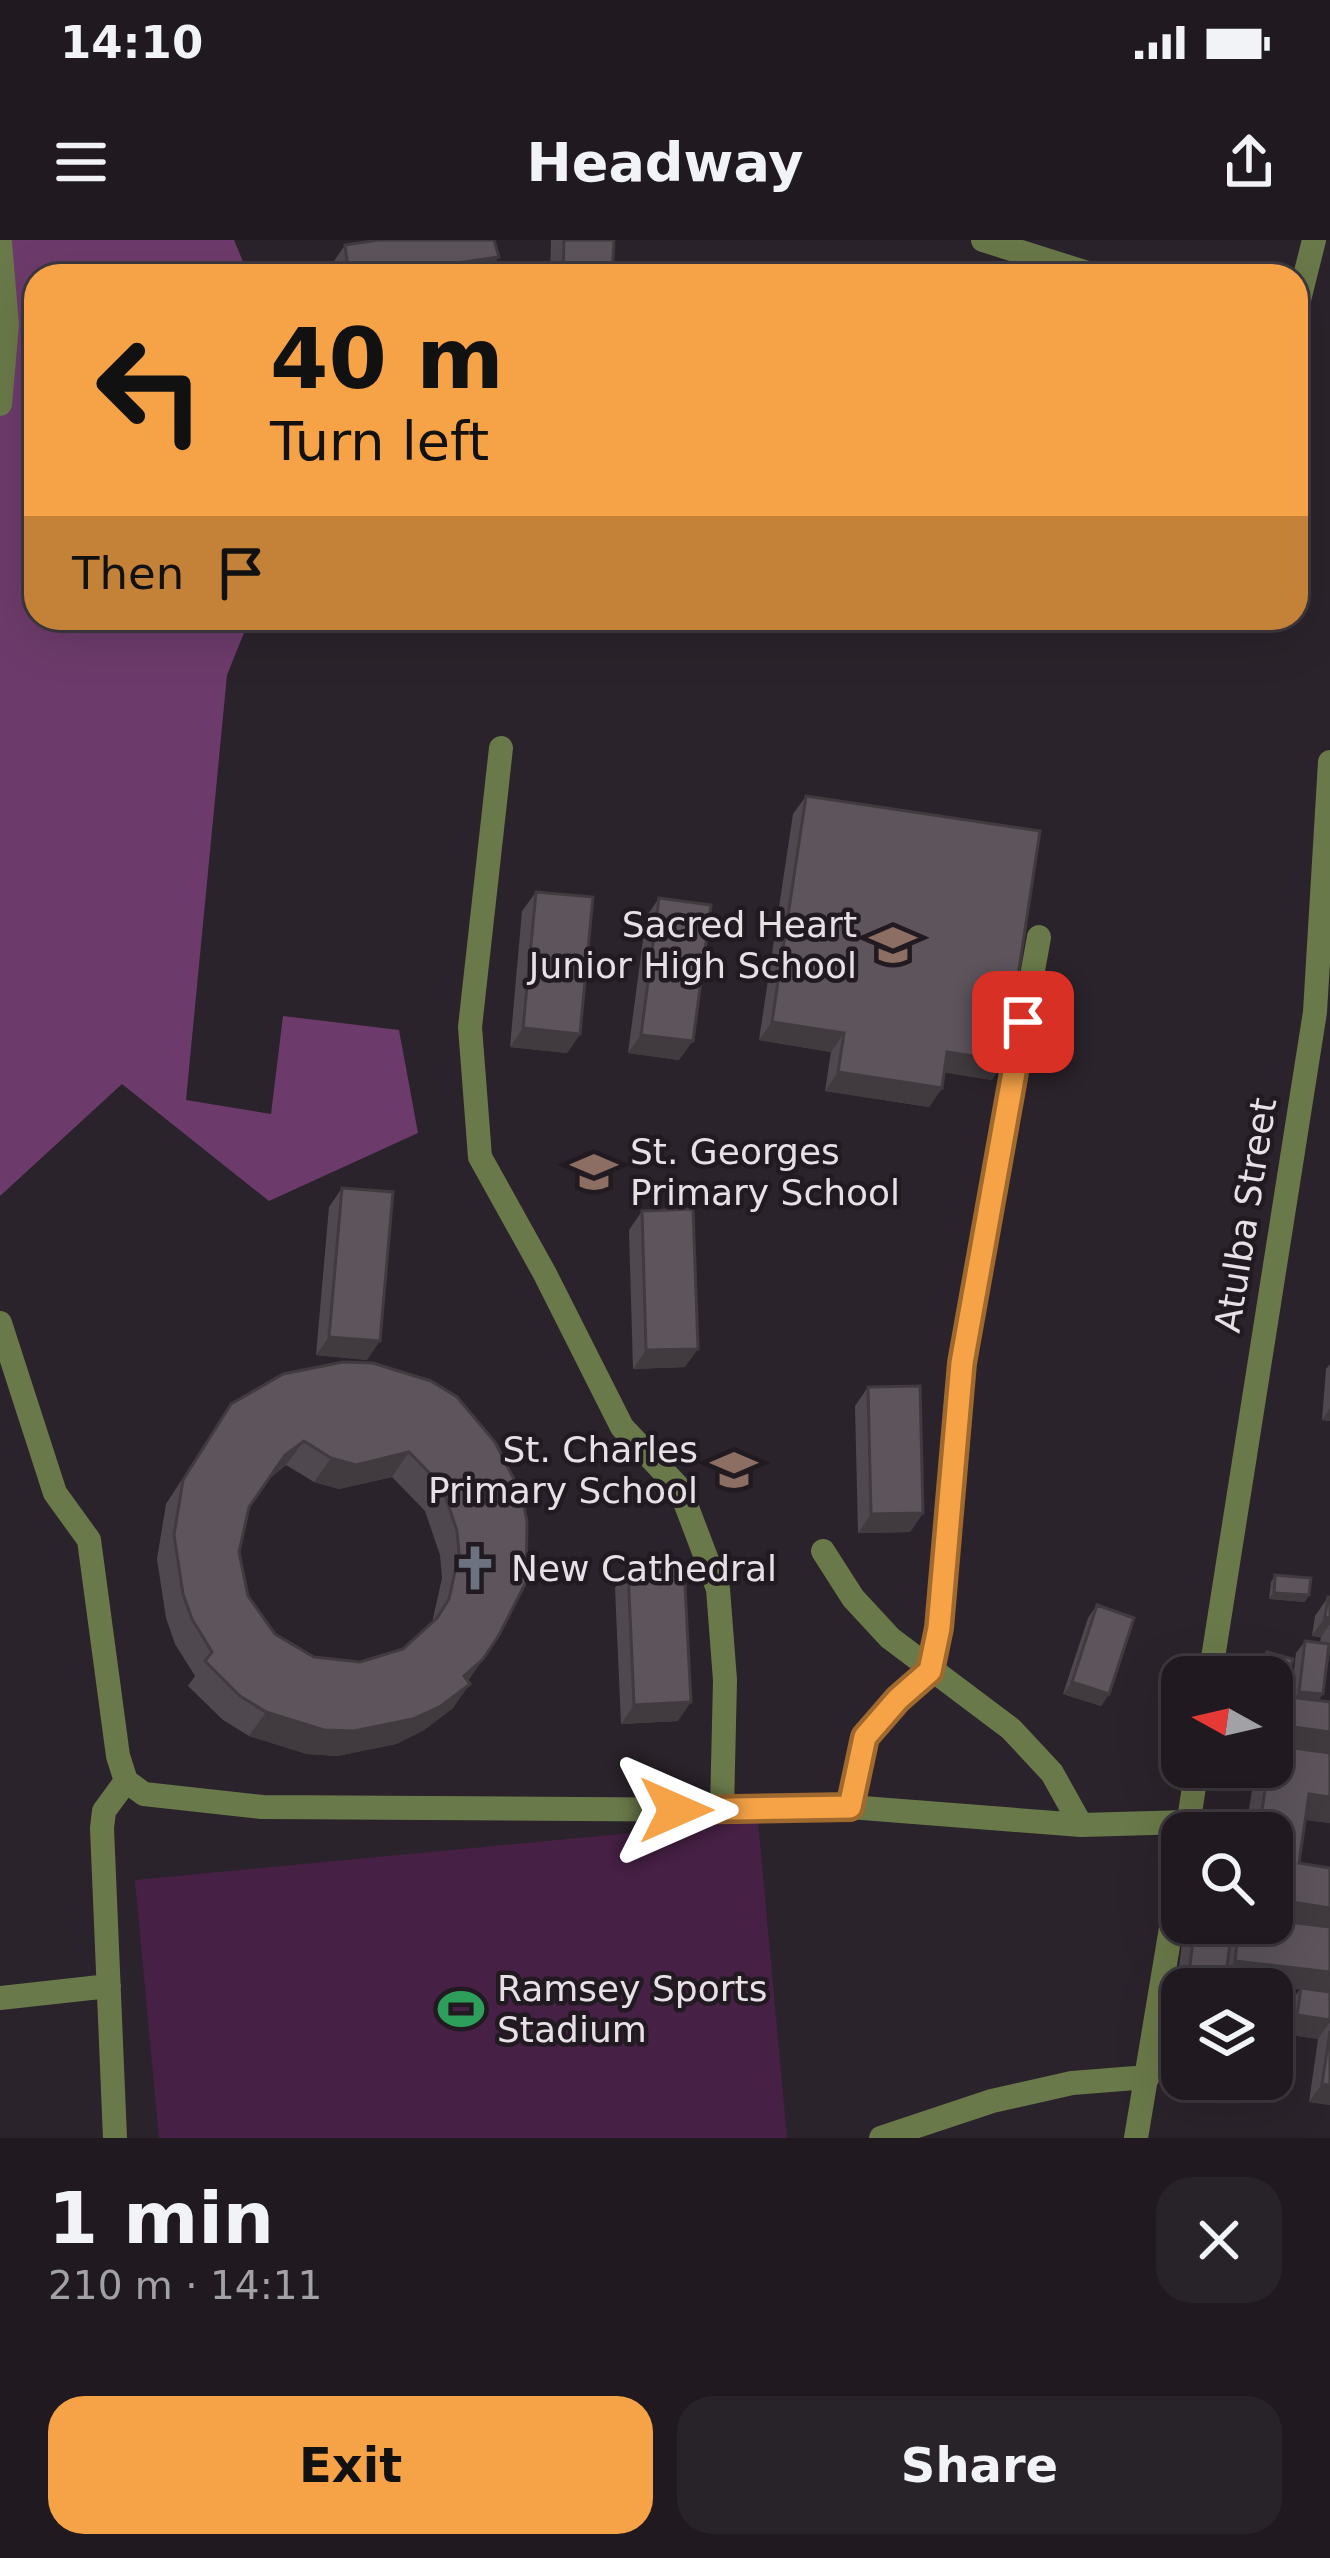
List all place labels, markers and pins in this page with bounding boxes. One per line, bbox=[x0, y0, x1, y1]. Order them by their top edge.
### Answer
place label: Sacred Heart Junior High School bbox=[527, 904, 857, 986]
school or university icon: Sacred Heart Junior High School bbox=[868, 920, 918, 970]
pin bbox=[972, 971, 1074, 1073]
place label: St. Georges Primary School bbox=[630, 1131, 900, 1213]
school or university icon: St. Georges Primary School bbox=[569, 1147, 619, 1197]
place label: St. Charles Primary School bbox=[428, 1429, 698, 1511]
school or university icon: St. Charles Primary School bbox=[709, 1445, 759, 1495]
church icon: New Cathedral bbox=[450, 1543, 500, 1593]
place label: New Cathedral bbox=[511, 1548, 777, 1589]
place label: Ramsey Sports Stadium bbox=[497, 1968, 767, 2050]
sports icon: Ramsey Sports Stadium bbox=[436, 1984, 486, 2034]

